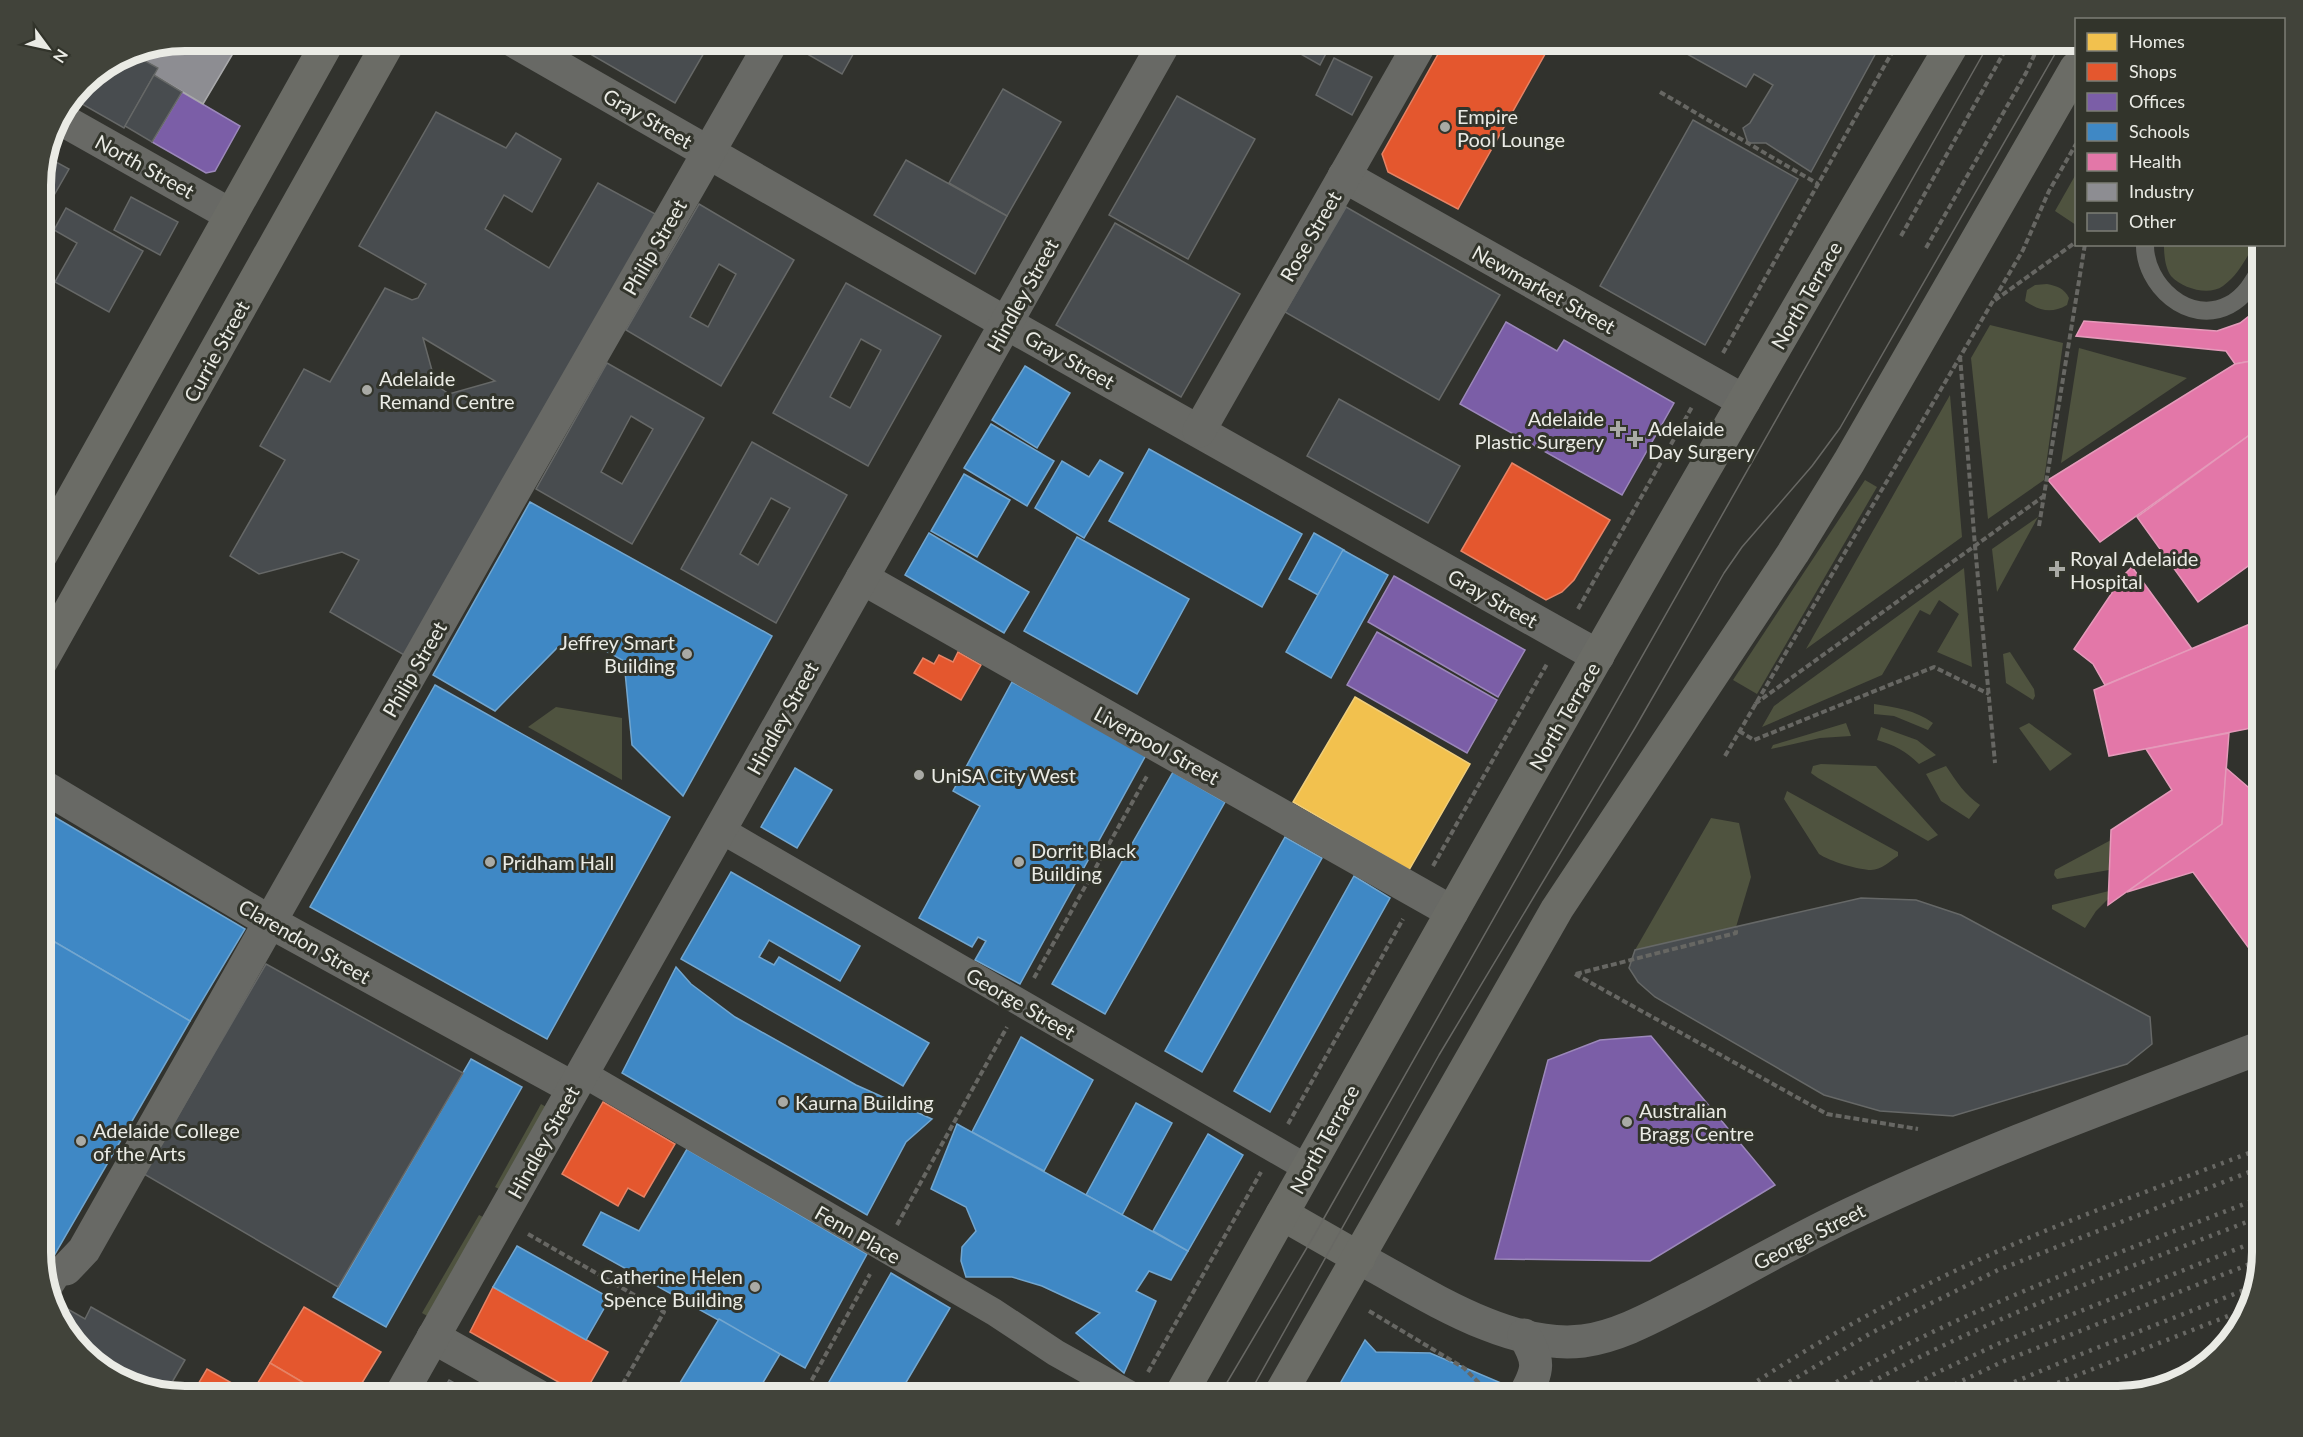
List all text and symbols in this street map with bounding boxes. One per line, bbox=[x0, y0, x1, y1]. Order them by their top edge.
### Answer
north arrow bbox=[18, 18, 78, 78]
legend bbox=[2075, 18, 2285, 246]
text: Homes bbox=[2129, 30, 2185, 52]
text: N bbox=[50, 46, 72, 67]
text: Shops bbox=[2129, 60, 2177, 82]
street label: Gray Street bbox=[599, 83, 697, 153]
text: Offices bbox=[2129, 90, 2185, 112]
place label: Empire Pool Lounge bbox=[1457, 104, 1565, 151]
marker: Empire Pool Lounge bbox=[1438, 120, 1452, 134]
text: Schools bbox=[2129, 120, 2190, 142]
street label: North Street bbox=[91, 129, 199, 203]
text: Health bbox=[2129, 150, 2182, 172]
text: Industry bbox=[2129, 180, 2195, 202]
street label: Rose Street bbox=[1275, 187, 1345, 285]
street label: Philip Street bbox=[617, 195, 691, 299]
text: Other bbox=[2129, 210, 2176, 232]
street label: Hindley Street bbox=[981, 235, 1063, 355]
street label: North Terrace bbox=[1765, 237, 1847, 353]
street label: Newmarket Street bbox=[1468, 240, 1620, 338]
street label: Currie Street bbox=[178, 296, 254, 406]
street label: Gray Street bbox=[1021, 325, 1119, 393]
place label: Adelaide Remand Centre bbox=[379, 366, 515, 413]
marker: Adelaide Remand Centre bbox=[360, 383, 374, 397]
place label: Adelaide Plastic Surgery bbox=[1475, 406, 1605, 453]
place label: Adelaide Day Surgery bbox=[1648, 416, 1756, 463]
marker: Adelaide Plastic Surgery bbox=[1609, 420, 1627, 438]
marker: Adelaide Day Surgery bbox=[1626, 430, 1644, 448]
place label: Royal Adelaide Hospital bbox=[2070, 546, 2198, 593]
marker: Royal Adelaide Hospital bbox=[2048, 560, 2066, 578]
street label: Gray Street bbox=[1444, 564, 1542, 632]
street label: Philip Street bbox=[377, 617, 451, 721]
place label: Jeffrey Smart Building bbox=[560, 630, 675, 677]
marker: Jeffrey Smart Building bbox=[680, 647, 694, 661]
street label: Hindley Street bbox=[741, 658, 823, 778]
street label: North Terrace bbox=[1523, 658, 1605, 774]
street label: Liverpool Street bbox=[1090, 701, 1224, 789]
place label: UniSA City West bbox=[931, 763, 1076, 787]
marker: UniSA City West bbox=[912, 768, 926, 782]
place label: Dorrit Black Building bbox=[1031, 838, 1137, 885]
place label: Pridham Hall bbox=[502, 850, 614, 874]
marker: Pridham Hall bbox=[483, 855, 497, 869]
marker: Dorrit Black Building bbox=[1012, 855, 1026, 869]
street label: Clarendon Street bbox=[235, 894, 375, 988]
street label: George Street bbox=[962, 962, 1080, 1044]
street label: North Terrace bbox=[1284, 1080, 1364, 1198]
street label: Hindley Street bbox=[502, 1082, 584, 1202]
place label: Kaurna Building bbox=[795, 1090, 934, 1114]
marker: Kaurna Building bbox=[776, 1095, 790, 1109]
place label: Australian Bragg Centre bbox=[1639, 1098, 1754, 1145]
marker: Australian Bragg Centre bbox=[1620, 1115, 1634, 1129]
place label: Adelaide College of the Arts bbox=[93, 1118, 240, 1165]
marker: Adelaide College of the Arts bbox=[74, 1134, 88, 1148]
street label: George Street bbox=[1749, 1198, 1869, 1274]
street label: Fenn Place bbox=[811, 1200, 905, 1268]
place label: Catherine Helen Spence Building bbox=[600, 1264, 743, 1311]
marker: Catherine Helen Spence Building bbox=[748, 1280, 762, 1294]

